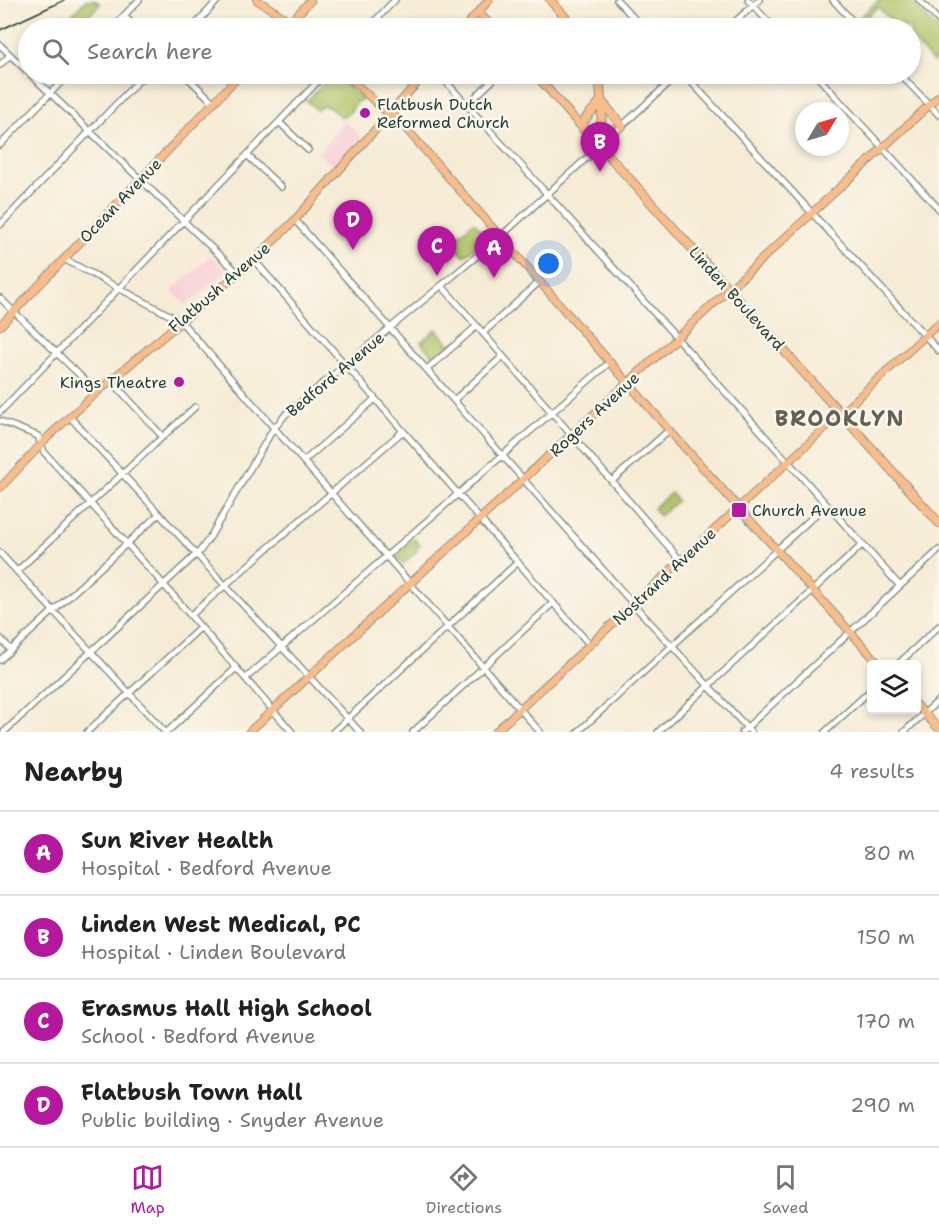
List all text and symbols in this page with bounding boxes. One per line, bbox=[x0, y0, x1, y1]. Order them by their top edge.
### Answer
search box bbox=[18, 18, 921, 84]
icon: search bbox=[39, 35, 72, 68]
text: Search here bbox=[87, 37, 213, 66]
place label: Flatbush Dutch Reformed Church bbox=[377, 94, 510, 133]
north arrow bbox=[795, 102, 849, 156]
marker: Flatbush Dutch Reformed Church bbox=[358, 106, 372, 120]
pin: B bbox=[580, 122, 620, 172]
street label: Ocean Avenue bbox=[75, 154, 166, 247]
pin: D bbox=[334, 200, 372, 250]
pin: C bbox=[418, 226, 456, 276]
pin: A bbox=[474, 228, 514, 278]
street label: Flatbush Avenue bbox=[164, 237, 275, 337]
street label: Linden Boulevard bbox=[684, 242, 789, 355]
your location bbox=[534, 249, 563, 278]
street label: Bedford Avenue bbox=[282, 327, 389, 422]
street label: Rogers Avenue bbox=[545, 367, 644, 461]
place label: Kings Theatre bbox=[60, 372, 167, 393]
marker: Kings Theatre bbox=[172, 375, 186, 389]
district label: BROOKLYN bbox=[775, 404, 905, 433]
place label: Church Avenue bbox=[752, 500, 867, 521]
marker: Church Avenue bbox=[730, 501, 748, 519]
street label: Nostrand Avenue bbox=[608, 523, 721, 630]
map controls bbox=[867, 660, 921, 714]
button: layers bbox=[867, 660, 921, 714]
text: Nearby bbox=[24, 754, 123, 789]
text: 4 results bbox=[829, 758, 915, 784]
text: Sun River Health bbox=[81, 826, 273, 855]
text: A bbox=[36, 840, 51, 866]
text: 80 m bbox=[863, 840, 915, 866]
text: Hospital · Bedford Avenue bbox=[81, 855, 332, 881]
text: Linden West Medical, PC bbox=[81, 910, 361, 939]
text: B bbox=[37, 924, 50, 950]
text: 150 m bbox=[857, 924, 915, 950]
text: Hospital · Linden Boulevard bbox=[81, 939, 346, 965]
text: Erasmus Hall High School bbox=[81, 994, 372, 1023]
text: C bbox=[37, 1008, 50, 1034]
text: 170 m bbox=[856, 1008, 915, 1034]
text: School · Bedford Avenue bbox=[81, 1023, 316, 1049]
text: Flatbush Town Hall bbox=[81, 1078, 302, 1107]
text: D bbox=[36, 1092, 51, 1118]
text: 290 m bbox=[850, 1092, 915, 1118]
text: Public building · Snyder Avenue bbox=[81, 1107, 384, 1133]
tab: Map bbox=[131, 1161, 165, 1218]
tab: Directions bbox=[426, 1161, 502, 1218]
tab: Saved bbox=[763, 1161, 809, 1218]

